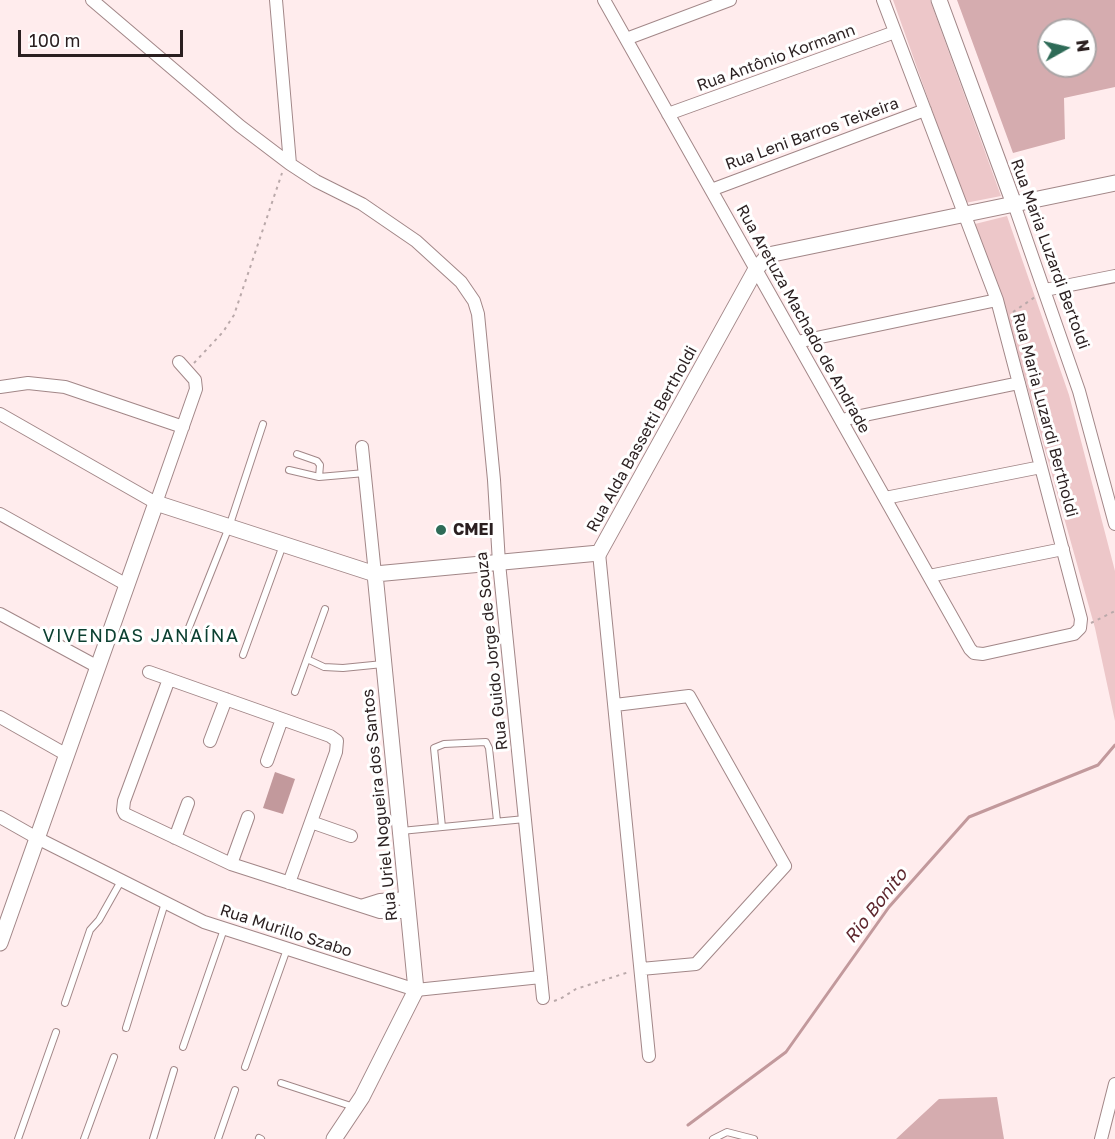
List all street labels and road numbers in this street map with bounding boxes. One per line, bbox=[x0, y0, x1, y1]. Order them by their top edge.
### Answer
street label: Rua Antônio Kormann bbox=[694, 20, 858, 96]
street label: Rua Leni Barros Teixeira bbox=[723, 94, 901, 174]
street label: Rua Maria Luzardi Bertoldi bbox=[1007, 156, 1093, 352]
street label: Rua Aretuza Machado de Andrade bbox=[732, 201, 874, 437]
street label: Rua Maria Luzardi Bertholdi bbox=[1008, 311, 1082, 519]
street label: Rua Alda Bassetti Bertholdi bbox=[583, 343, 701, 535]
street label: Rua Guido Jorge de Souza bbox=[472, 551, 512, 751]
street label: Rua Uriel Nogueira dos Santos bbox=[358, 688, 402, 922]
street label: Rua Murillo Szabo bbox=[218, 901, 354, 961]

